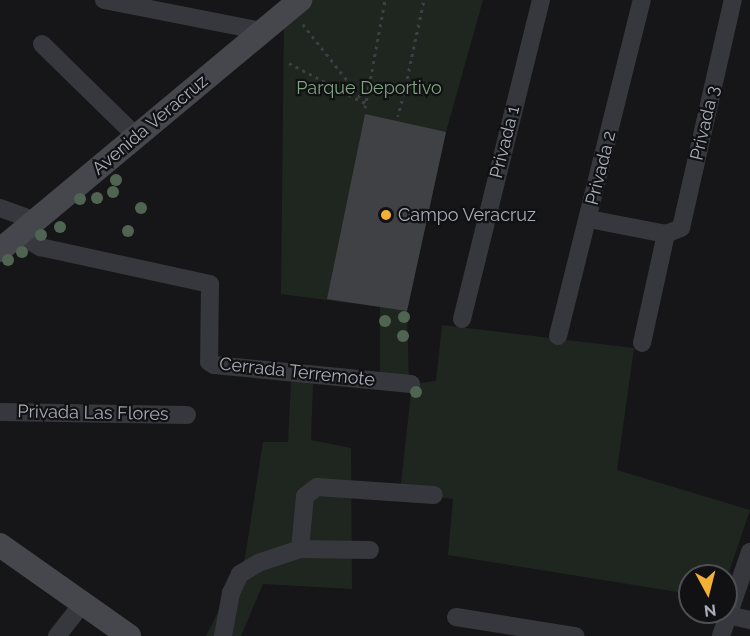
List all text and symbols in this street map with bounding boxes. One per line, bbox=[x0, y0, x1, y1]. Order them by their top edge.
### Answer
street label: Avenida Veracruz bbox=[88, 70, 212, 180]
park label: Parque Deportivo bbox=[296, 77, 442, 99]
street label: Privada 3 bbox=[686, 84, 724, 162]
street label: Privada 1 bbox=[486, 104, 524, 180]
street label: Privada 2 bbox=[581, 129, 621, 207]
place label: Campo Veracruz bbox=[398, 204, 537, 226]
marker: Campo Veracruz bbox=[379, 208, 393, 222]
street label: Cerrada Terremote bbox=[218, 353, 376, 391]
street label: Privada Las Flores bbox=[17, 401, 169, 425]
north arrow bbox=[678, 564, 738, 624]
text: N bbox=[703, 600, 717, 621]

